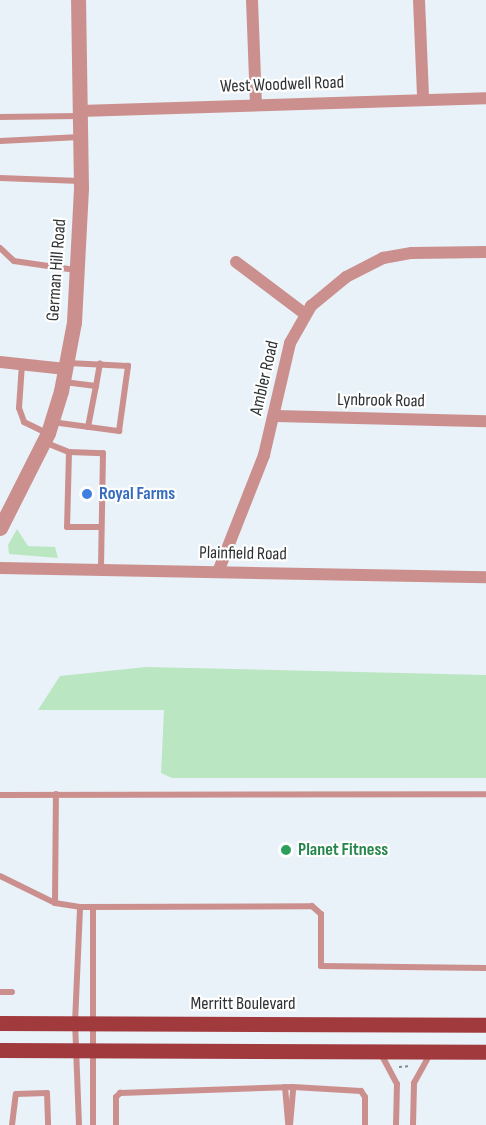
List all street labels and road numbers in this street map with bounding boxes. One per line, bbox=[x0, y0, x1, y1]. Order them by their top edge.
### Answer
street label: West Woodwell Road bbox=[220, 72, 344, 98]
street label: German Hill Road bbox=[43, 218, 71, 322]
street label: Ambler Road bbox=[246, 339, 284, 417]
street label: Lynbrook Road bbox=[337, 389, 425, 413]
street label: Plainfield Road bbox=[199, 542, 287, 566]
street label: Merritt Boulevard bbox=[191, 993, 295, 1015]

